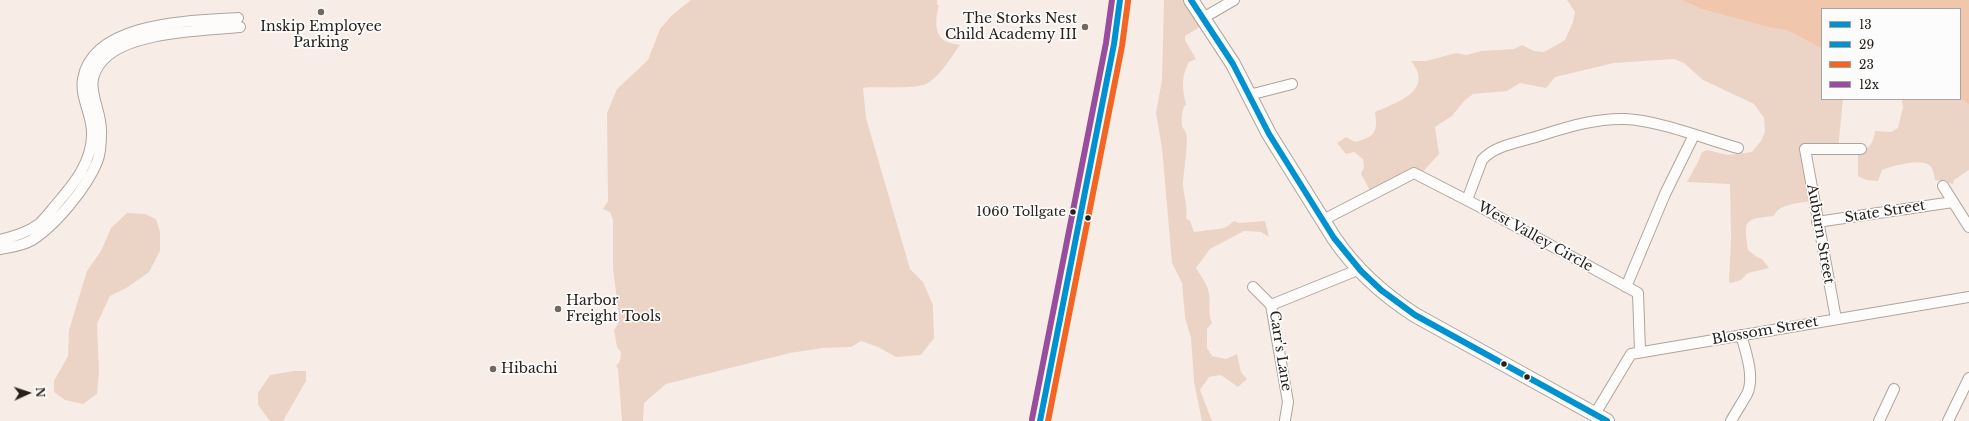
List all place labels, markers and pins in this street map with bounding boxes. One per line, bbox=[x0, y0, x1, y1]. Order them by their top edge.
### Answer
marker: Inskip Employee Parking bbox=[316, 7, 326, 17]
place label: The Storks Nest Child Academy III bbox=[945, 11, 1077, 44]
place label: Inskip Employee Parking bbox=[260, 19, 382, 52]
marker: The Storks Nest Child Academy III bbox=[1080, 22, 1090, 32]
place label: 1060 Tollgate bbox=[976, 204, 1066, 220]
marker: 1060 Tollgate bbox=[1068, 207, 1078, 217]
unlabelled marker bbox=[1083, 213, 1093, 223]
place label: Harbor Freight Tools bbox=[566, 293, 661, 326]
marker: Harbor Freight Tools bbox=[553, 304, 563, 314]
unlabelled marker bbox=[1499, 359, 1509, 369]
place label: Hibachi bbox=[501, 361, 558, 377]
marker: Hibachi bbox=[488, 364, 498, 374]
unlabelled marker bbox=[1522, 372, 1532, 382]

